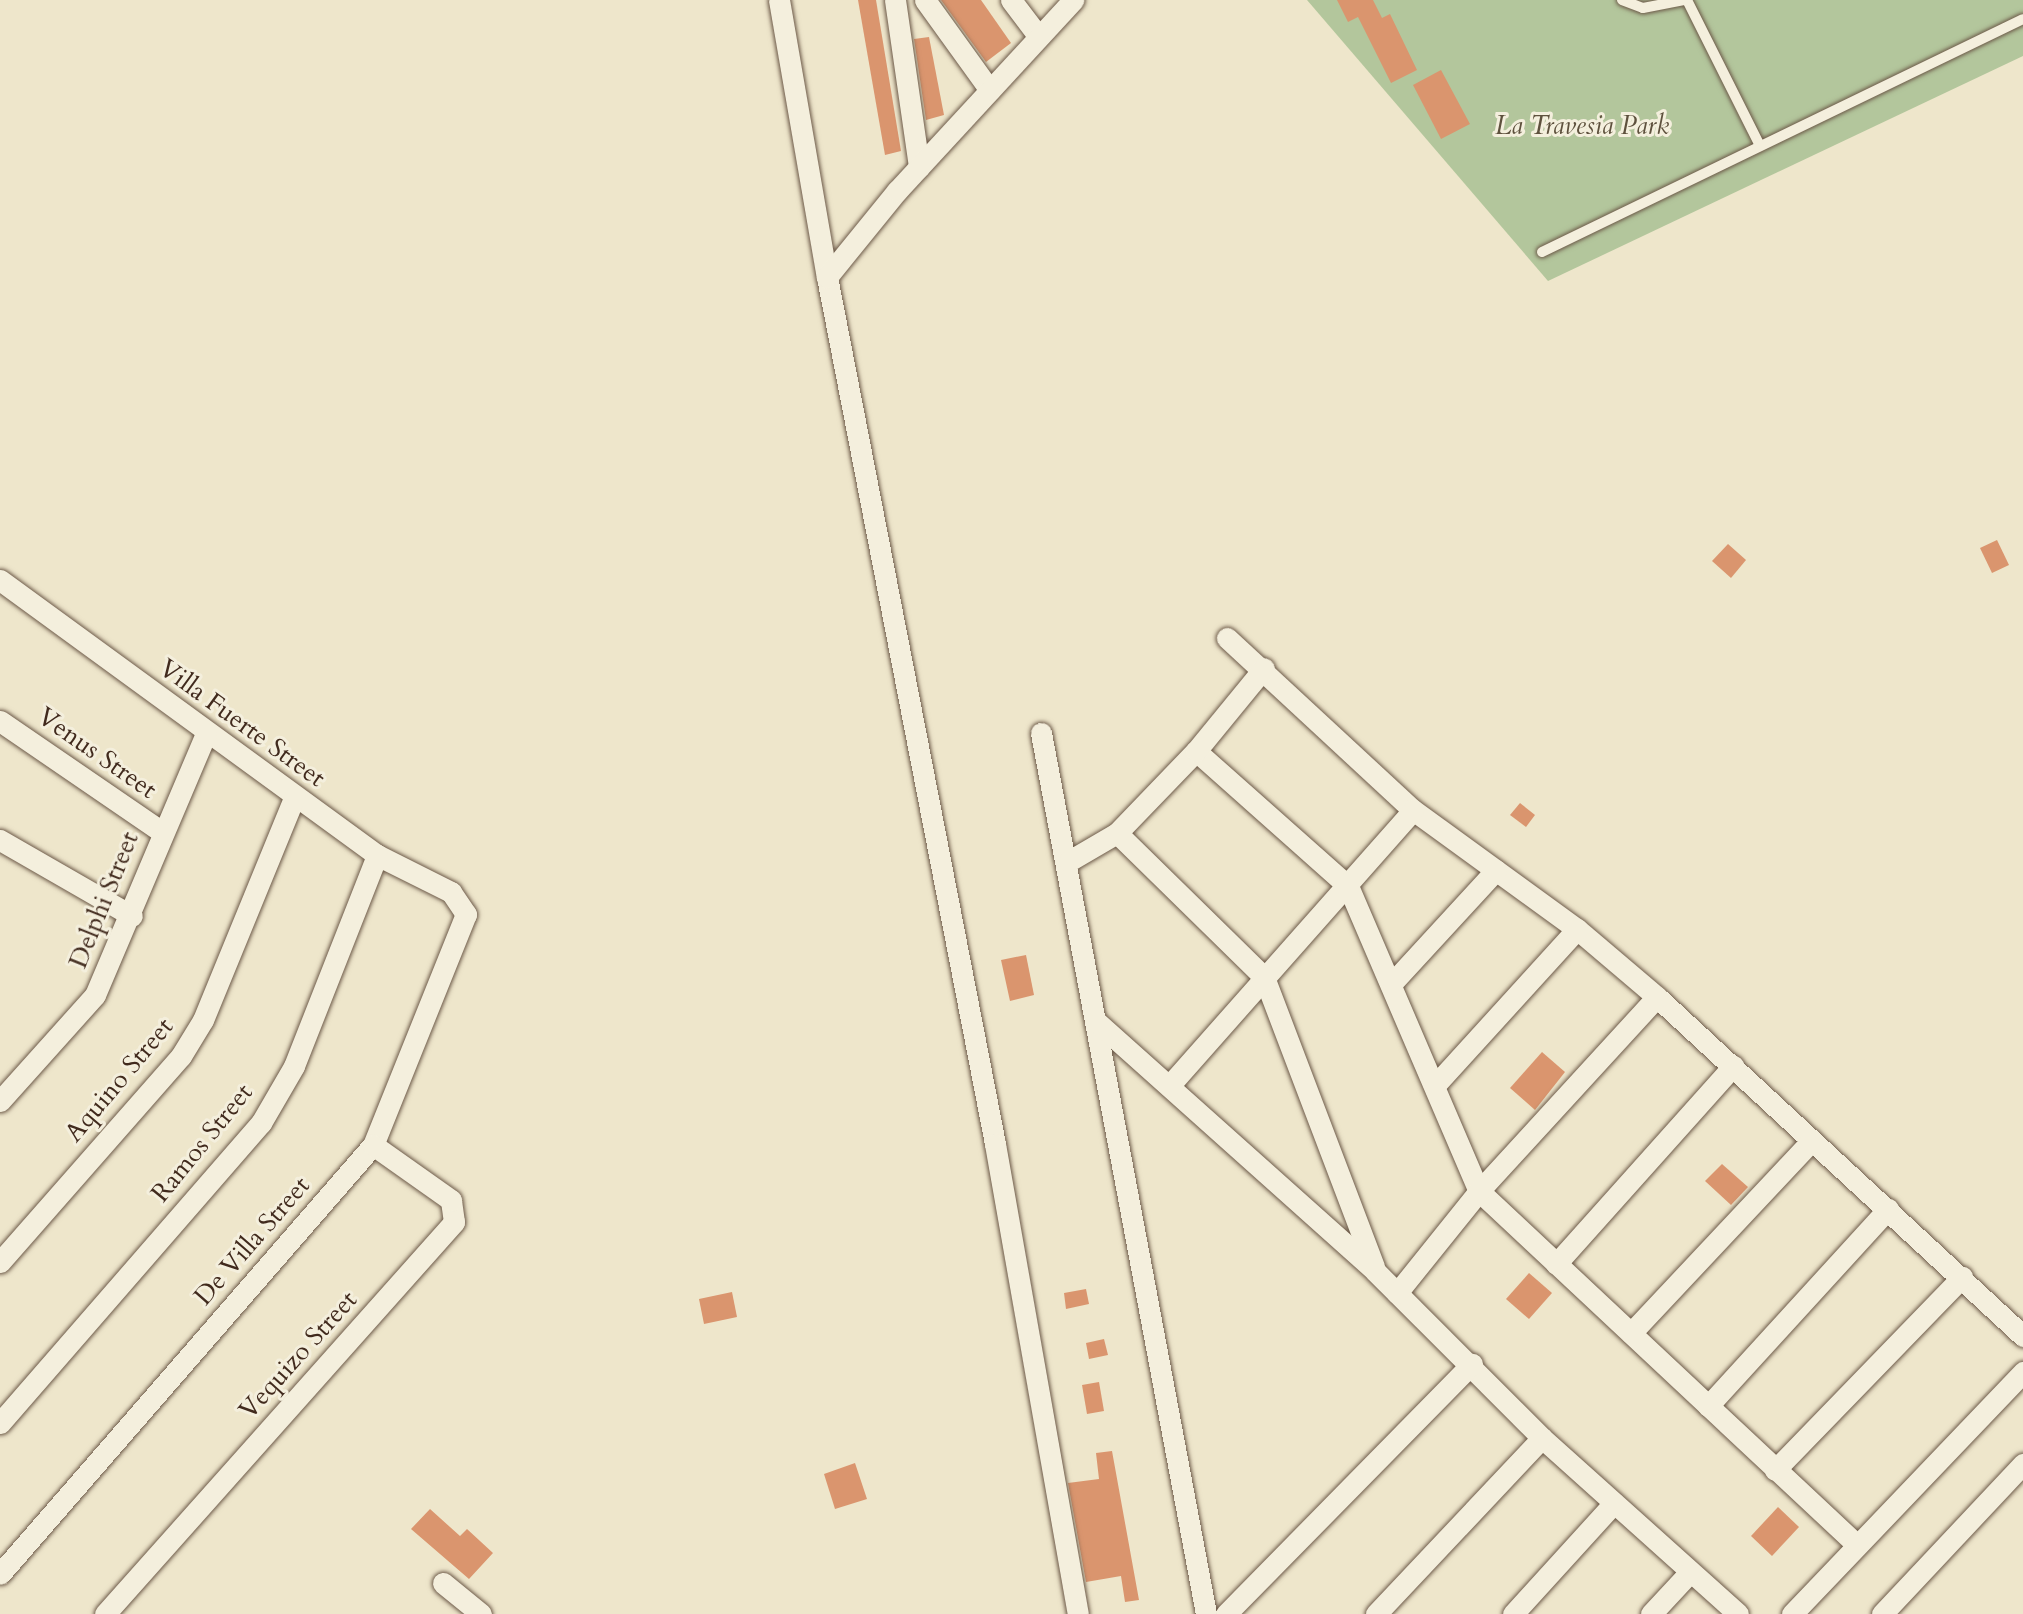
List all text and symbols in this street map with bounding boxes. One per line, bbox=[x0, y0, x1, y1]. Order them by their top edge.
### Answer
park label: La Travesia Park bbox=[1495, 110, 1669, 142]
street label: Villa Fuerte Street bbox=[153, 652, 331, 794]
street label: Venus Street bbox=[31, 701, 163, 805]
street label: Delphi Street bbox=[62, 827, 146, 973]
street label: Aquino Street bbox=[58, 1012, 180, 1148]
street label: Ramos Street bbox=[145, 1077, 259, 1209]
street label: De Villa Street bbox=[188, 1170, 316, 1312]
street label: Vequizo Street bbox=[232, 1285, 364, 1425]

